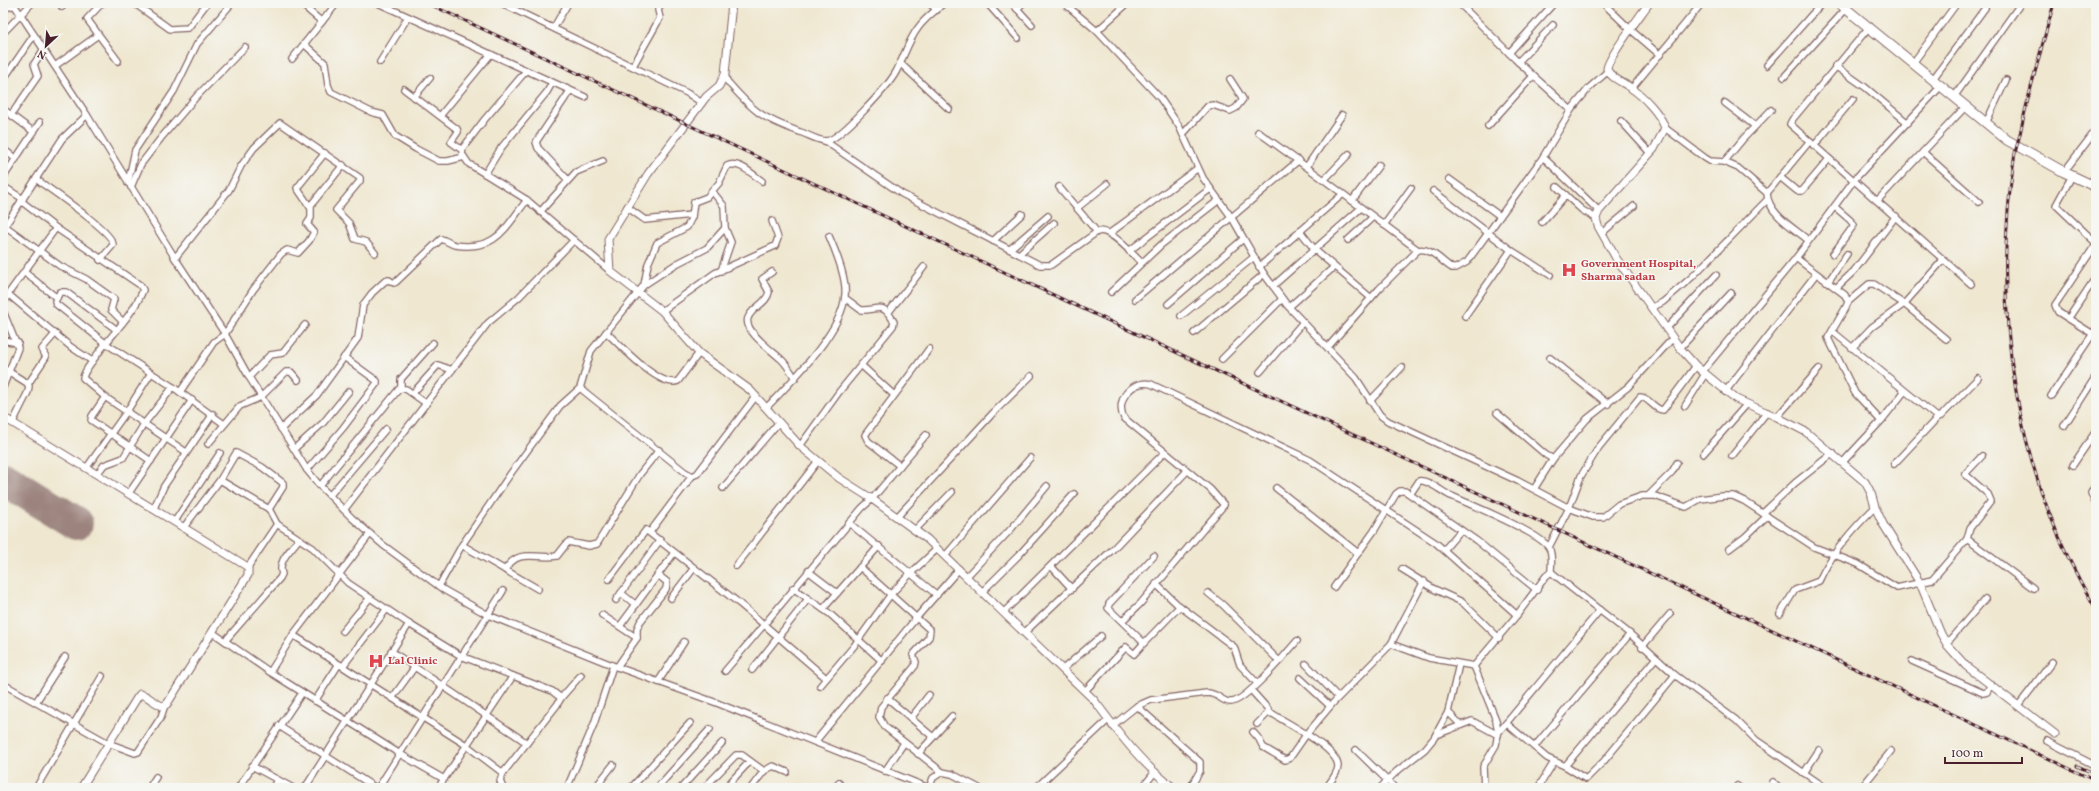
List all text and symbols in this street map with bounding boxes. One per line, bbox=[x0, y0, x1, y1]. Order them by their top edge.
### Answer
north arrow bbox=[26, 26, 66, 66]
text: N bbox=[35, 45, 49, 62]
place label: Government Hospital, Sharma sadan bbox=[1581, 257, 1696, 285]
hospital icon: Government Hospital, Sharma sadan bbox=[1560, 261, 1578, 279]
hospital icon: Lal Clinic bbox=[367, 652, 385, 670]
place label: Lal Clinic bbox=[388, 654, 437, 669]
scale bar bbox=[1945, 739, 2022, 765]
text: 100 m bbox=[1951, 746, 1984, 762]

